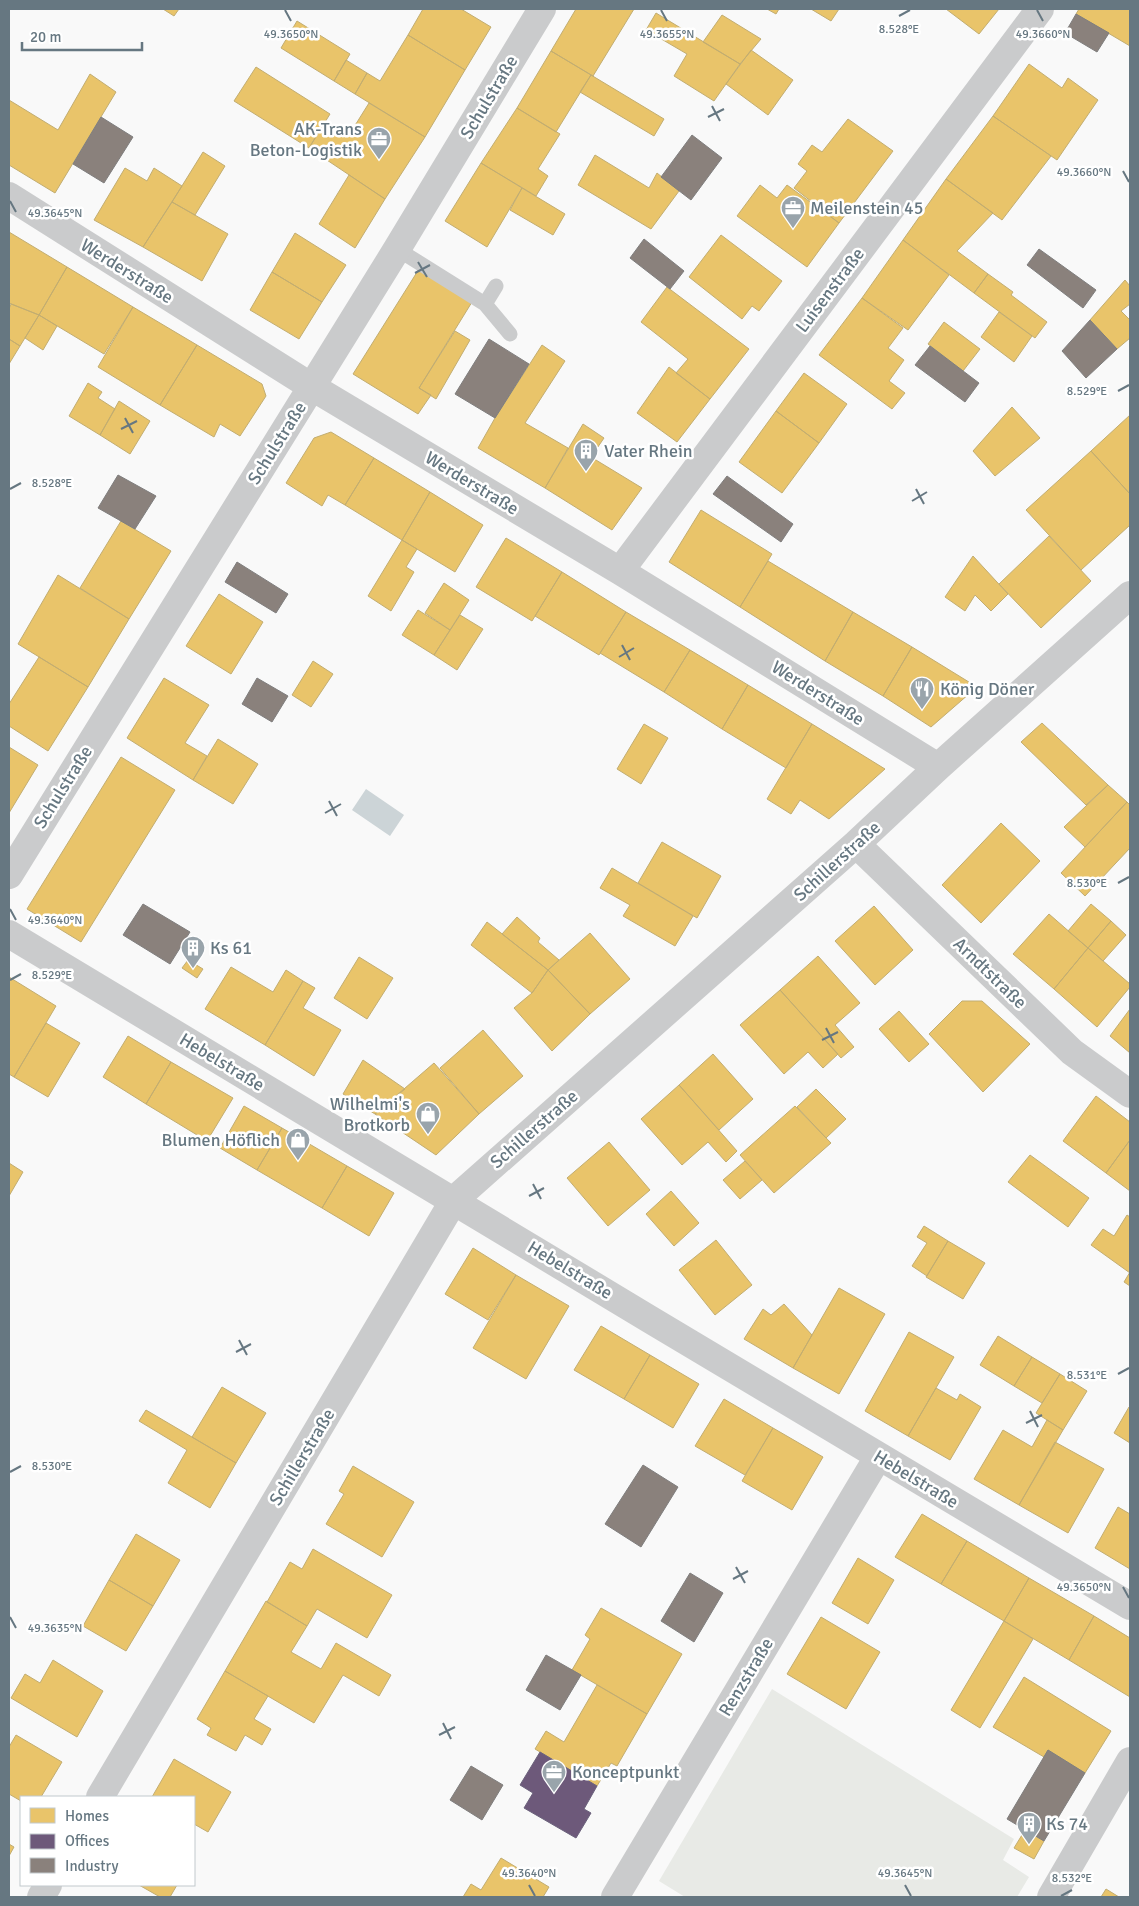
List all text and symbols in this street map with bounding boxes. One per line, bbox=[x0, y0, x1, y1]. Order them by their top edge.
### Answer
scale bar bbox=[22, 20, 142, 52]
text: 8.528°E bbox=[879, 22, 919, 37]
text: 49.3650°N bbox=[264, 27, 318, 42]
text: 49.3655°N bbox=[640, 27, 694, 42]
text: 49.3660°N bbox=[1016, 27, 1070, 42]
text: 20 m bbox=[30, 28, 61, 46]
street label: Schulstraße bbox=[455, 51, 523, 143]
place label: AK-Trans Beton-Logistik bbox=[250, 118, 362, 161]
office icon: AK-Trans Beton-Logistik bbox=[366, 126, 392, 160]
text: 49.3660°N bbox=[1057, 165, 1111, 180]
office icon: Meilenstein 45 bbox=[780, 195, 806, 229]
place label: Meilenstein 45 bbox=[810, 197, 923, 219]
text: 49.3645°N bbox=[28, 206, 82, 221]
street label: Werderstraße bbox=[77, 234, 177, 308]
street label: Luisenstraße bbox=[791, 243, 869, 337]
text: 8.529°E bbox=[1067, 384, 1107, 399]
street label: Schulstraße bbox=[243, 398, 311, 488]
building icon: Vater Rhein bbox=[573, 438, 599, 472]
place label: Vater Rhein bbox=[604, 440, 693, 462]
street label: Werderstraße bbox=[421, 446, 523, 520]
text: 8.528°E bbox=[32, 476, 72, 491]
street label: Werderstraße bbox=[768, 656, 868, 730]
restaurant icon: König Döner bbox=[909, 676, 935, 710]
place label: König Döner bbox=[940, 678, 1035, 700]
street label: Schulstraße bbox=[29, 742, 97, 832]
street label: Schillerstraße bbox=[789, 816, 885, 906]
text: 8.530°E bbox=[1067, 876, 1107, 891]
text: 49.3640°N bbox=[28, 913, 82, 928]
street label: Arndtstraße bbox=[949, 933, 1031, 1013]
building icon: Ks 61 bbox=[180, 935, 206, 969]
place label: Ks 61 bbox=[210, 937, 252, 959]
text: 8.529°E bbox=[32, 968, 72, 983]
street label: Hebelstraße bbox=[176, 1028, 268, 1096]
street label: Schillerstraße bbox=[486, 1085, 582, 1173]
place label: Wilhelmi's Brotkorb bbox=[330, 1093, 410, 1136]
shop icon: Wilhelmi's Brotkorb bbox=[415, 1101, 441, 1135]
shop icon: Blumen Höflich bbox=[285, 1127, 311, 1161]
place label: Blumen Höflich bbox=[161, 1129, 280, 1151]
street label: Hebelstraße bbox=[524, 1236, 616, 1304]
text: 8.531°E bbox=[1067, 1368, 1107, 1383]
street label: Schillerstraße bbox=[264, 1405, 340, 1509]
street label: Hebelstraße bbox=[870, 1445, 962, 1513]
text: 8.530°E bbox=[32, 1459, 72, 1474]
text: 49.3650°N bbox=[1057, 1580, 1111, 1595]
text: 49.3635°N bbox=[28, 1621, 82, 1636]
street label: Renzstraße bbox=[714, 1634, 778, 1720]
office icon: Konceptpunkt bbox=[541, 1759, 567, 1793]
place label: Konceptpunkt bbox=[572, 1761, 679, 1783]
legend bbox=[20, 1796, 195, 1886]
text: Homes bbox=[65, 1807, 109, 1825]
building icon: Ks 74 bbox=[1016, 1811, 1042, 1845]
place label: Ks 74 bbox=[1046, 1813, 1088, 1835]
text: Offices bbox=[65, 1832, 110, 1850]
text: Industry bbox=[65, 1857, 118, 1875]
text: 49.3640°N bbox=[502, 1866, 556, 1881]
text: 49.3645°N bbox=[878, 1866, 932, 1881]
text: 8.532°E bbox=[1052, 1871, 1092, 1886]

